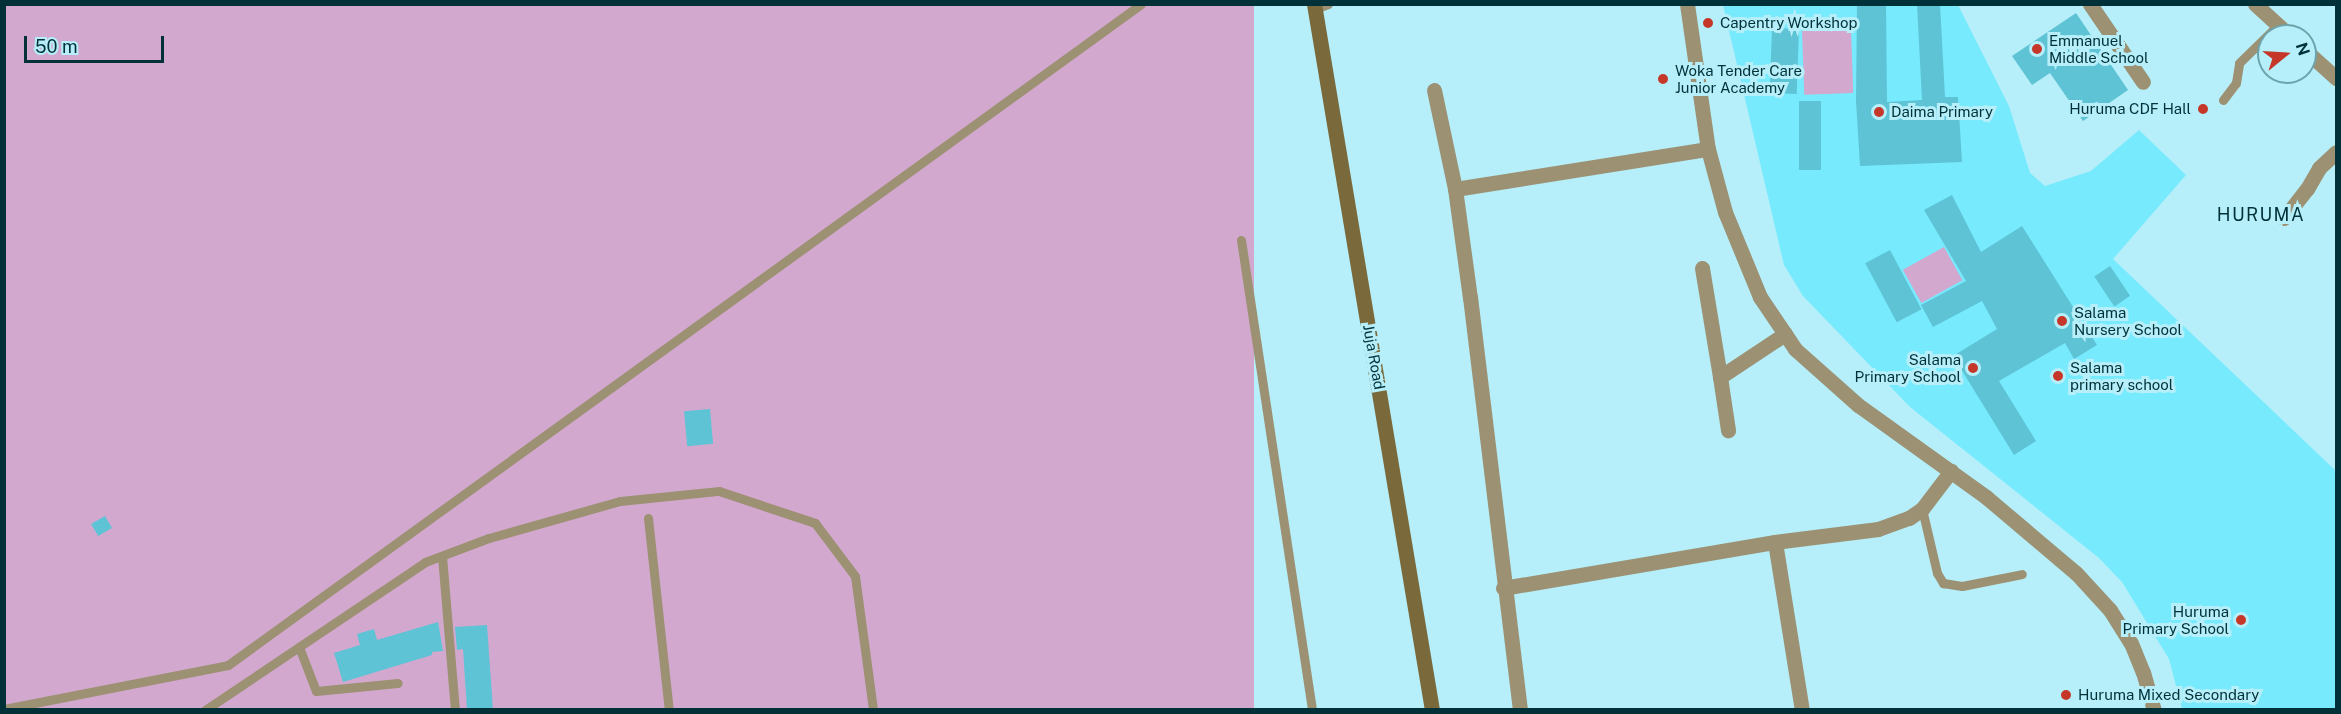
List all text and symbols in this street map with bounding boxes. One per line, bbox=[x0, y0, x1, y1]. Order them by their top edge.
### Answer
place label: Capentry Workshop bbox=[1720, 14, 1858, 32]
marker: Capentry Workshop bbox=[1701, 16, 1715, 30]
scale bar bbox=[27, 24, 166, 62]
north arrow bbox=[2257, 24, 2317, 84]
place label: Emmanuel Middle School bbox=[2049, 31, 2149, 66]
text: 50 m bbox=[35, 36, 78, 57]
text: N bbox=[2292, 40, 2314, 58]
marker: Emmanuel Middle School bbox=[2030, 42, 2044, 56]
place label: Woka Tender Care Junior Academy bbox=[1675, 61, 1802, 96]
marker: Woka Tender Care Junior Academy bbox=[1656, 72, 1670, 86]
place label: Huruma CDF Hall bbox=[2069, 100, 2191, 118]
marker: Huruma CDF Hall bbox=[2196, 102, 2210, 116]
place label: Daima Primary bbox=[1891, 103, 1993, 121]
marker: Daima Primary bbox=[1872, 105, 1886, 119]
district label: HURUMA bbox=[2217, 204, 2305, 226]
place label: Salama Nursery School bbox=[2074, 303, 2182, 338]
marker: Salama Nursery School bbox=[2055, 314, 2069, 328]
street label: Juja Road bbox=[1359, 323, 1389, 391]
place label: Salama Primary School bbox=[1855, 350, 1961, 385]
place label: Salama primary school bbox=[2070, 358, 2173, 393]
marker: Salama Primary School bbox=[1966, 361, 1980, 375]
marker: Salama primary school bbox=[2051, 369, 2065, 383]
place label: Huruma Primary School bbox=[2123, 602, 2229, 637]
marker: Huruma Primary School bbox=[2234, 613, 2248, 627]
place label: Huruma Mixed Secondary bbox=[2078, 686, 2259, 704]
marker: Huruma Mixed Secondary bbox=[2059, 688, 2073, 702]

